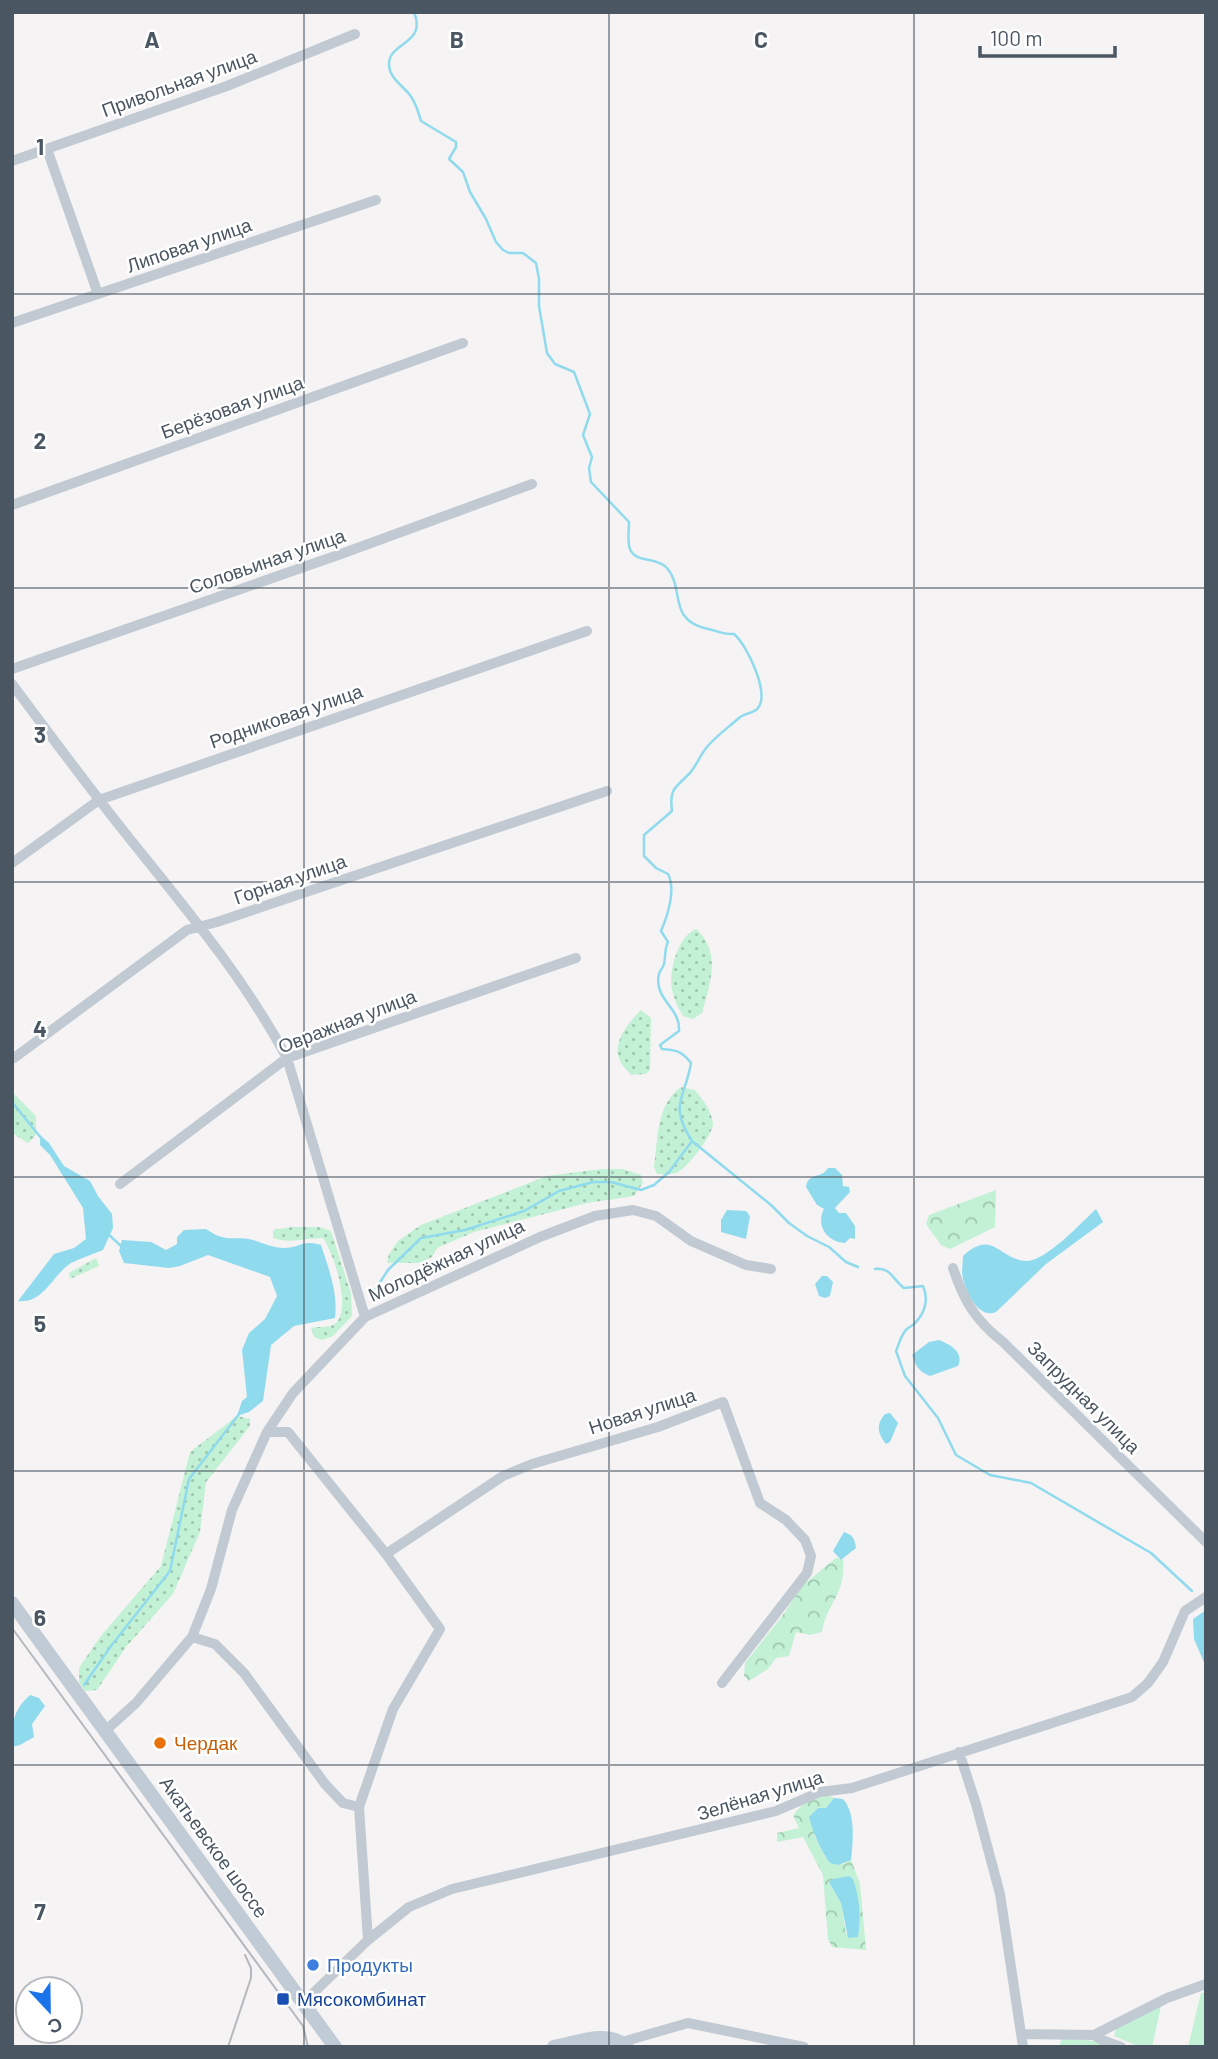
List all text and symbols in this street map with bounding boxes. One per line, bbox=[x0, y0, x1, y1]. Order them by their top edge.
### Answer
scale bar bbox=[980, 14, 1115, 58]
text: A bbox=[144, 25, 160, 53]
text: B bbox=[450, 25, 464, 53]
text: C bbox=[754, 25, 768, 53]
text: 100 m bbox=[990, 25, 1043, 50]
street label: Привольная улица bbox=[98, 44, 260, 121]
text: 1 bbox=[36, 132, 44, 160]
street label: Липовая улица bbox=[123, 212, 255, 277]
street label: Берёзовая улица bbox=[157, 370, 307, 443]
text: 2 bbox=[34, 426, 46, 454]
street label: Соловьиная улица bbox=[186, 523, 348, 598]
street label: Родниковая улица bbox=[206, 678, 366, 752]
text: 3 bbox=[34, 720, 46, 748]
street label: Горная улица bbox=[231, 848, 350, 909]
street label: Овражная улица bbox=[274, 983, 420, 1057]
text: 4 bbox=[33, 1014, 47, 1042]
street label: Молодёжная улица bbox=[364, 1213, 528, 1306]
text: 5 bbox=[34, 1309, 46, 1337]
street label: Запрудная улица bbox=[1023, 1335, 1146, 1458]
street label: Новая улица bbox=[585, 1382, 699, 1439]
text: 6 bbox=[34, 1603, 46, 1631]
place label: Чердак bbox=[174, 1731, 238, 1754]
marker: Чердак bbox=[152, 1735, 168, 1751]
street label: Зелёная улица bbox=[694, 1764, 826, 1825]
street label: Акатьевское шоссе bbox=[155, 1772, 273, 1922]
text: 7 bbox=[34, 1897, 46, 1925]
place label: Продукты bbox=[327, 1953, 413, 1976]
marker: Продукты bbox=[305, 1957, 321, 1973]
north arrow bbox=[14, 1975, 84, 2045]
place label: Мясокомбинат bbox=[297, 1987, 426, 2010]
marker: Мясокомбинат bbox=[275, 1991, 291, 2007]
text: С bbox=[45, 2013, 66, 2040]

